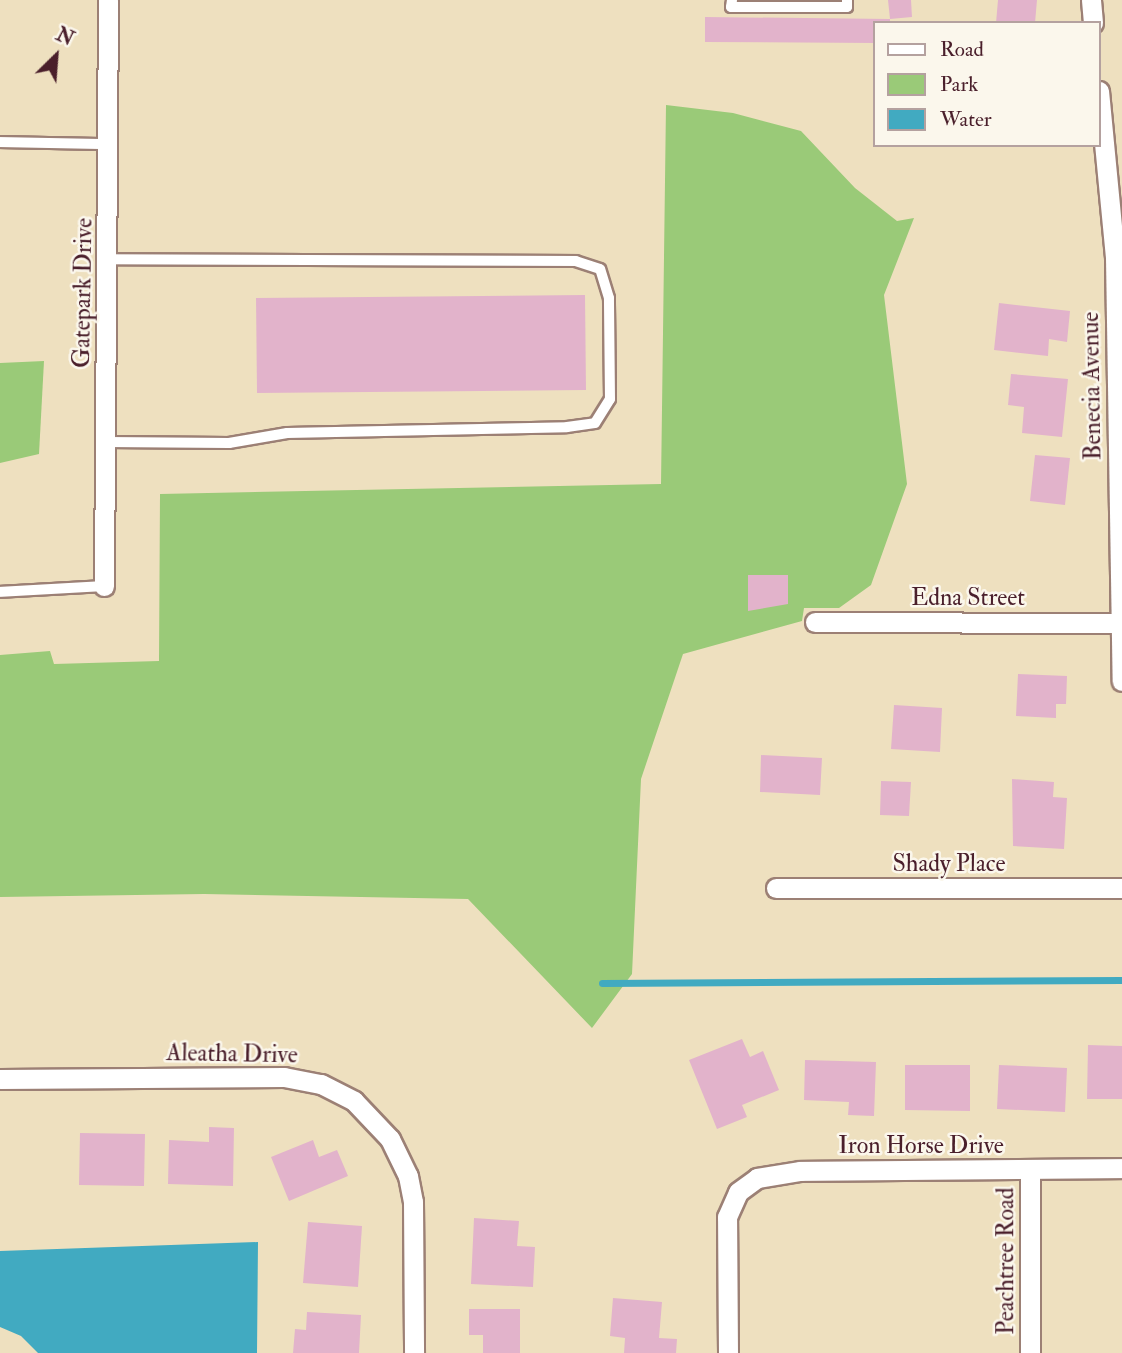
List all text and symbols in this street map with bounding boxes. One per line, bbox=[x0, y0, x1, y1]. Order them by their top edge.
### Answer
north arrow bbox=[21, 21, 91, 91]
legend bbox=[874, 21, 1101, 147]
text: N bbox=[52, 22, 78, 51]
text: Road bbox=[940, 36, 984, 63]
text: Park bbox=[940, 71, 978, 98]
text: Water bbox=[940, 106, 992, 133]
street label: Gatepark Drive bbox=[67, 218, 99, 368]
street label: Benecia Avenue bbox=[1076, 311, 1108, 461]
street label: Edna Street bbox=[911, 584, 1025, 612]
street label: Shady Place bbox=[893, 850, 1005, 878]
street label: Aleatha Drive bbox=[166, 1038, 298, 1070]
street label: Iron Horse Drive bbox=[838, 1132, 1004, 1160]
street label: Peachtree Road bbox=[992, 1187, 1020, 1335]

